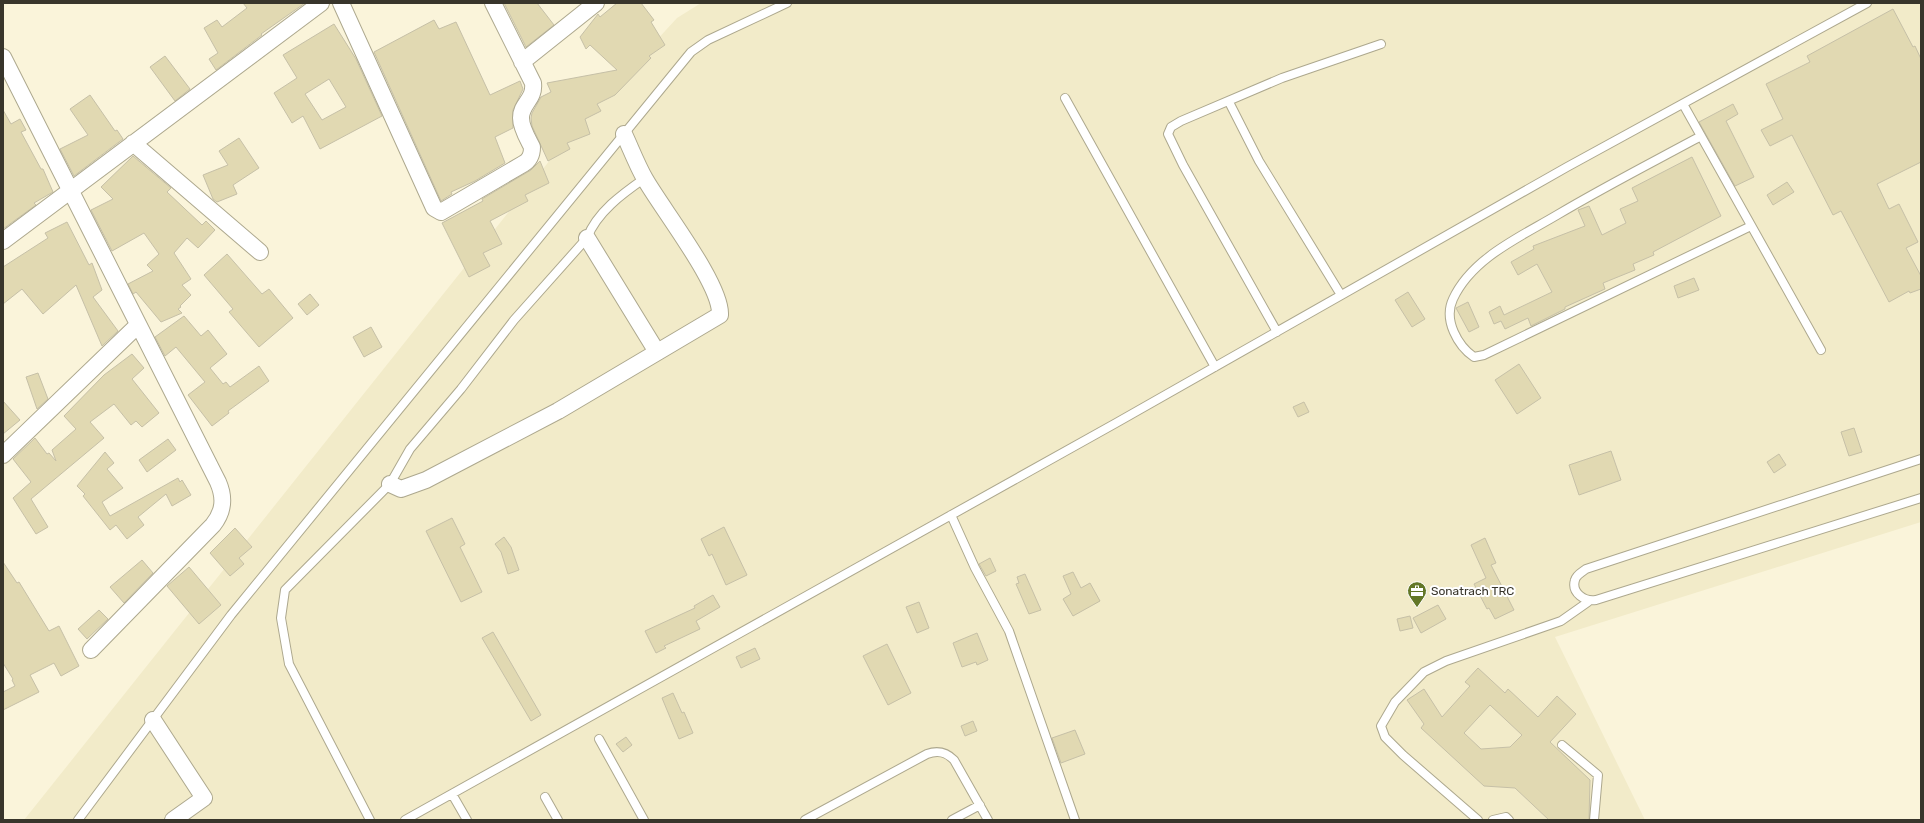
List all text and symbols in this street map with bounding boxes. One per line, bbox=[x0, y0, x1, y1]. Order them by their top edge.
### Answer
office icon: Sonatrach TRC bbox=[1406, 580, 1428, 608]
place label: Sonatrach TRC bbox=[1431, 584, 1514, 598]

